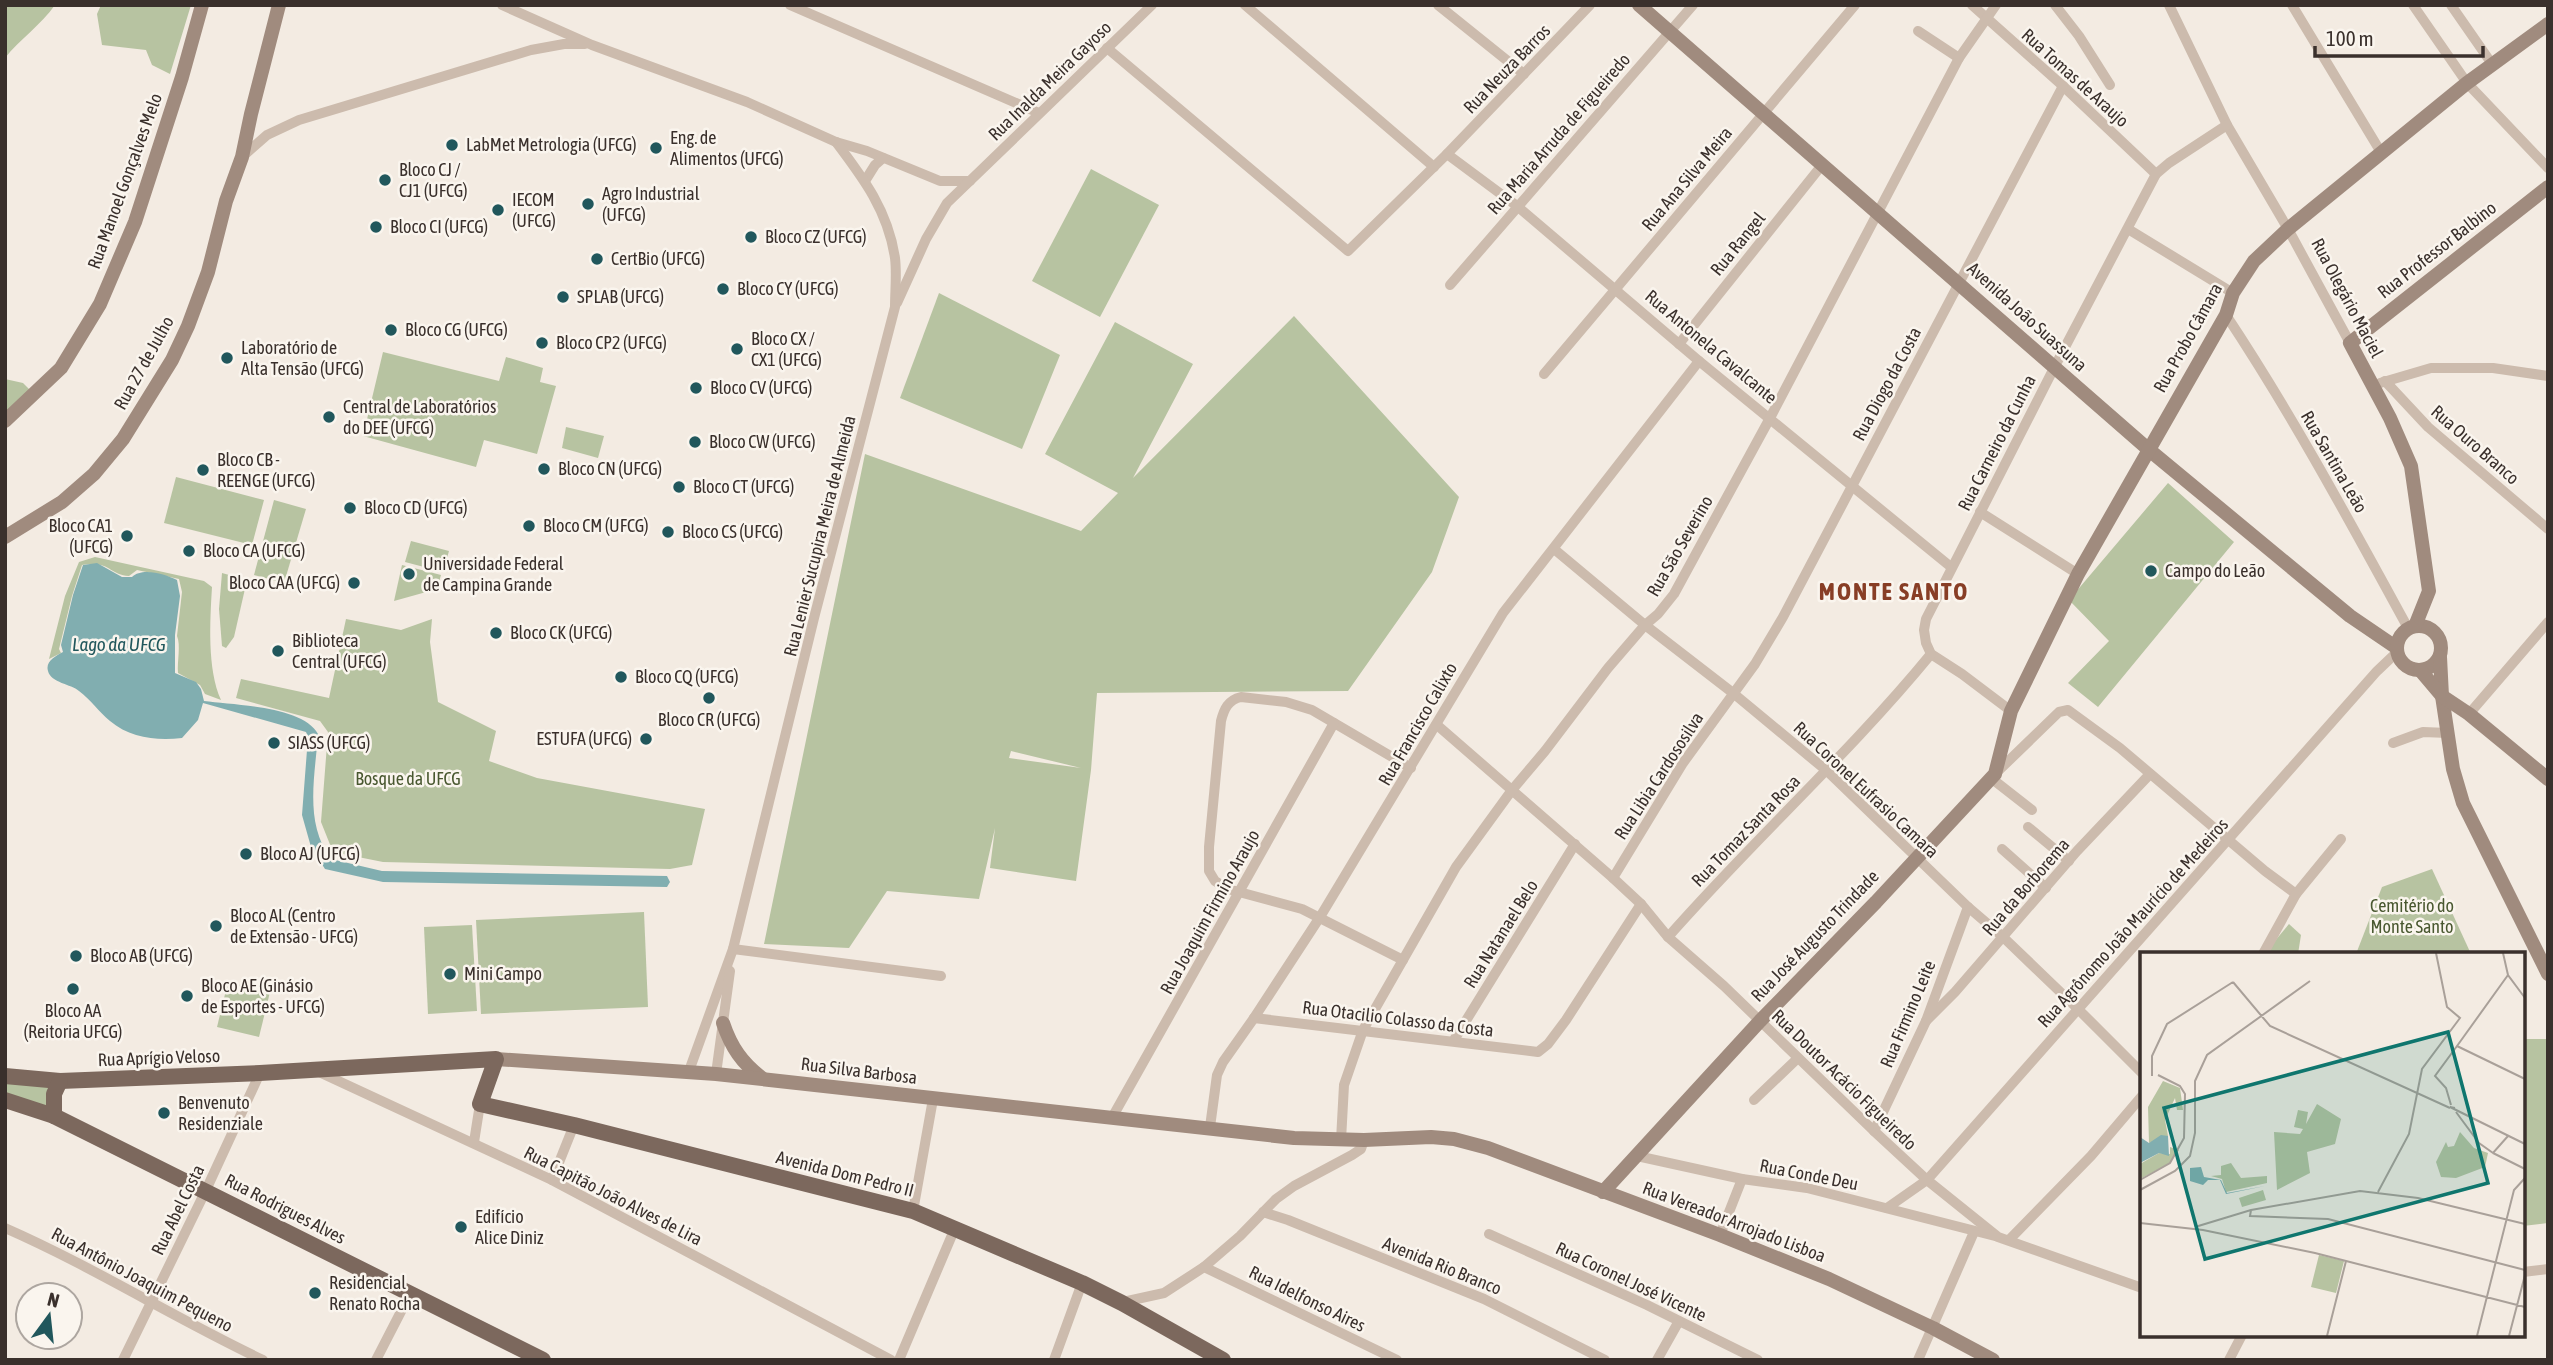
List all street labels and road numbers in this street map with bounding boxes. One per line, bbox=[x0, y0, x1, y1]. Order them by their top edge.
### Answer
street label: Rua Inalda Meira Gayoso bbox=[984, 17, 1115, 145]
street label: Rua Neuza Barros bbox=[1459, 20, 1554, 118]
street label: Rua Tomas de Araujo bbox=[2018, 24, 2133, 131]
street label: Rua Maria Arruda de Figueiredo bbox=[1483, 49, 1634, 218]
street label: Rua Manoel Gonçalves Melo bbox=[83, 90, 166, 272]
street label: Rua Ana Silva Meira bbox=[1637, 123, 1736, 235]
street label: Rua Professor Balbino bbox=[2373, 197, 2500, 302]
street label: Rua Rangel bbox=[1706, 208, 1769, 279]
street label: Rua Olegário Maciel bbox=[2307, 235, 2388, 361]
street label: Avenida João Suassuna bbox=[1963, 258, 2091, 376]
street label: Rua Probo Câmara bbox=[2149, 279, 2226, 396]
street label: Rua Antonela Cavalcante bbox=[1641, 285, 1782, 408]
street label: Rua 27 de Julho bbox=[109, 312, 178, 413]
street label: Rua Diogo da Costa bbox=[1848, 323, 1925, 444]
street label: Rua Carneiro da Cunha bbox=[1953, 371, 2040, 514]
street label: Rua Ouro Branco bbox=[2427, 401, 2524, 489]
street label: Rua Santina Leão bbox=[2297, 407, 2372, 516]
street label: Rua Lenier Sucupira Meira de Almeida bbox=[779, 413, 860, 659]
street label: Rua São Severino bbox=[1642, 492, 1717, 600]
street label: Rua Francisco Calixto bbox=[1374, 659, 1461, 789]
street label: Rua Libia Cardososilva bbox=[1610, 708, 1708, 843]
street label: Rua Coronel Eufrasio Camara bbox=[1790, 717, 1943, 862]
street label: Rua Tomaz Santa Rosa bbox=[1687, 771, 1804, 891]
street label: Rua Agrônomo João Maurício de Medeiros bbox=[2033, 814, 2232, 1032]
street label: Rua Joaquim Firmino Araujo bbox=[1156, 826, 1264, 998]
street label: Rua da Borborema bbox=[1978, 834, 2074, 940]
street label: Rua José Augusto Trindade bbox=[1746, 866, 1883, 1006]
street label: Rua Natanael Belo bbox=[1459, 876, 1542, 992]
street label: Rua Firmino Leite bbox=[1876, 957, 1940, 1071]
street label: Rua Otacilio Colasso da Costa bbox=[1301, 996, 1495, 1041]
street label: Rua Doutor Acácio Figueiredo bbox=[1768, 1005, 1921, 1154]
street label: Rua Aprígio Veloso bbox=[97, 1045, 221, 1070]
street label: Rua Silva Barbosa bbox=[800, 1053, 918, 1088]
street label: Rua Capitão João Alves de Lira bbox=[521, 1142, 706, 1250]
street label: Avenida Dom Pedro II bbox=[774, 1146, 916, 1201]
street label: Rua Conde Deu bbox=[1758, 1155, 1860, 1194]
street label: Rua Abel Costa bbox=[147, 1161, 208, 1258]
street label: Rua Rodrigues Alves bbox=[221, 1169, 349, 1248]
street label: Rua Vereador Arrojado Lisboa bbox=[1640, 1177, 1829, 1266]
street label: Rua Antônio Joaquim Pequeno bbox=[48, 1223, 236, 1336]
street label: Avenida Rio Branco bbox=[1380, 1232, 1505, 1299]
street label: Rua Coronel José Vicente bbox=[1552, 1237, 1710, 1326]
street label: Rua Idelfonso Aires bbox=[1246, 1261, 1369, 1336]

